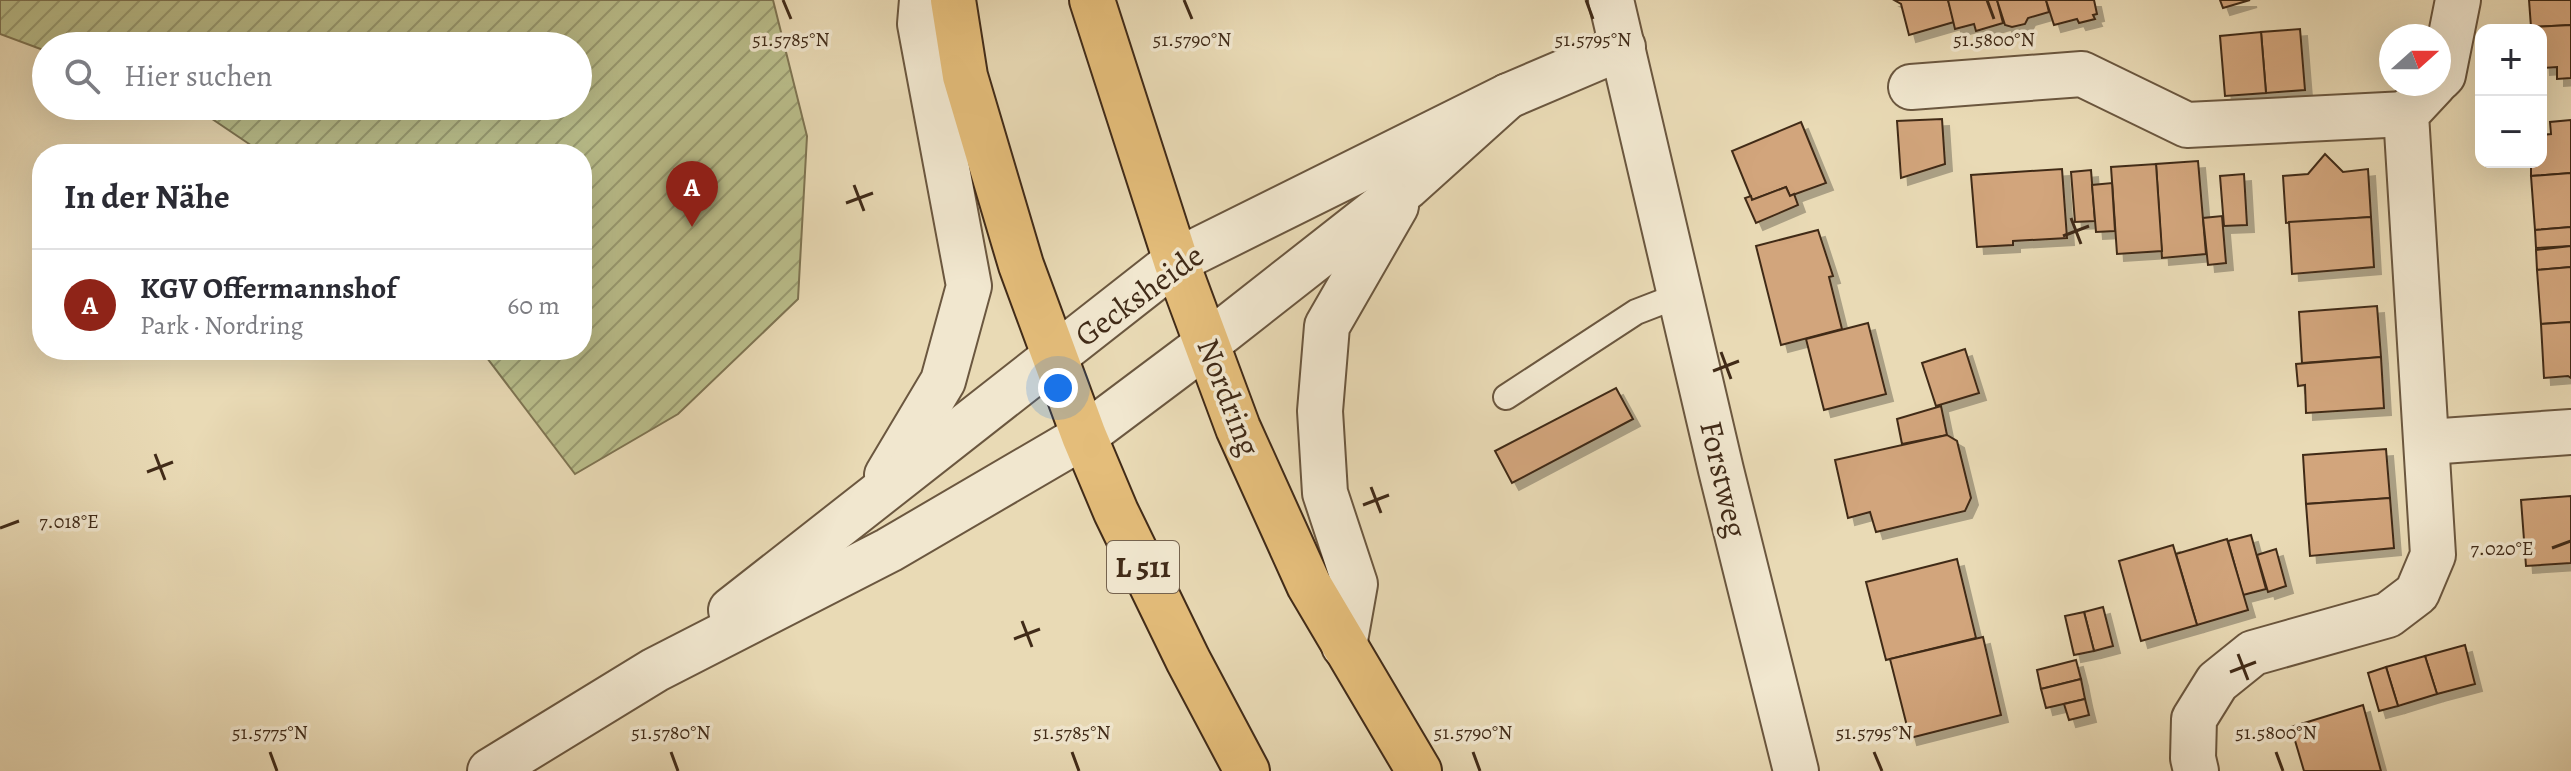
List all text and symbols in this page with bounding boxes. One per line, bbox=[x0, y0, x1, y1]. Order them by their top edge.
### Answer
north arrow bbox=[2379, 24, 2451, 96]
map controls bbox=[2475, 24, 2547, 168]
button: + bbox=[2475, 24, 2547, 96]
text: 51.5785°N bbox=[752, 26, 830, 53]
text: 51.5790°N bbox=[1153, 26, 1231, 53]
text: 51.5795°N bbox=[1555, 26, 1631, 53]
text: 51.5800°N bbox=[1953, 26, 2035, 53]
search box bbox=[32, 32, 592, 120]
icon: search bbox=[60, 54, 104, 98]
text: Hier suchen bbox=[124, 56, 273, 96]
button: − bbox=[2475, 96, 2547, 168]
pin: A bbox=[666, 161, 718, 227]
text: In der Nähe bbox=[64, 173, 230, 220]
street label: Gecksheide bbox=[1066, 233, 1212, 357]
text: KGV Offermannshof bbox=[140, 268, 396, 308]
text: A bbox=[82, 288, 98, 323]
text: 60 m bbox=[507, 288, 560, 323]
text: Park · Nordring bbox=[140, 308, 304, 343]
street label: Nordring bbox=[1187, 332, 1271, 462]
your location bbox=[1038, 368, 1078, 408]
street label: Forstweg bbox=[1689, 416, 1759, 542]
text: 7.018°E bbox=[39, 508, 99, 535]
text: 7.020°E bbox=[2470, 535, 2534, 562]
road number: L 511 bbox=[1107, 541, 1179, 593]
text: 51.5775°N bbox=[232, 719, 308, 746]
text: 51.5780°N bbox=[631, 719, 711, 746]
text: 51.5785°N bbox=[1033, 719, 1111, 746]
text: 51.5790°N bbox=[1434, 719, 1512, 746]
text: 51.5795°N bbox=[1836, 719, 1912, 746]
text: 51.5800°N bbox=[2235, 719, 2317, 746]

